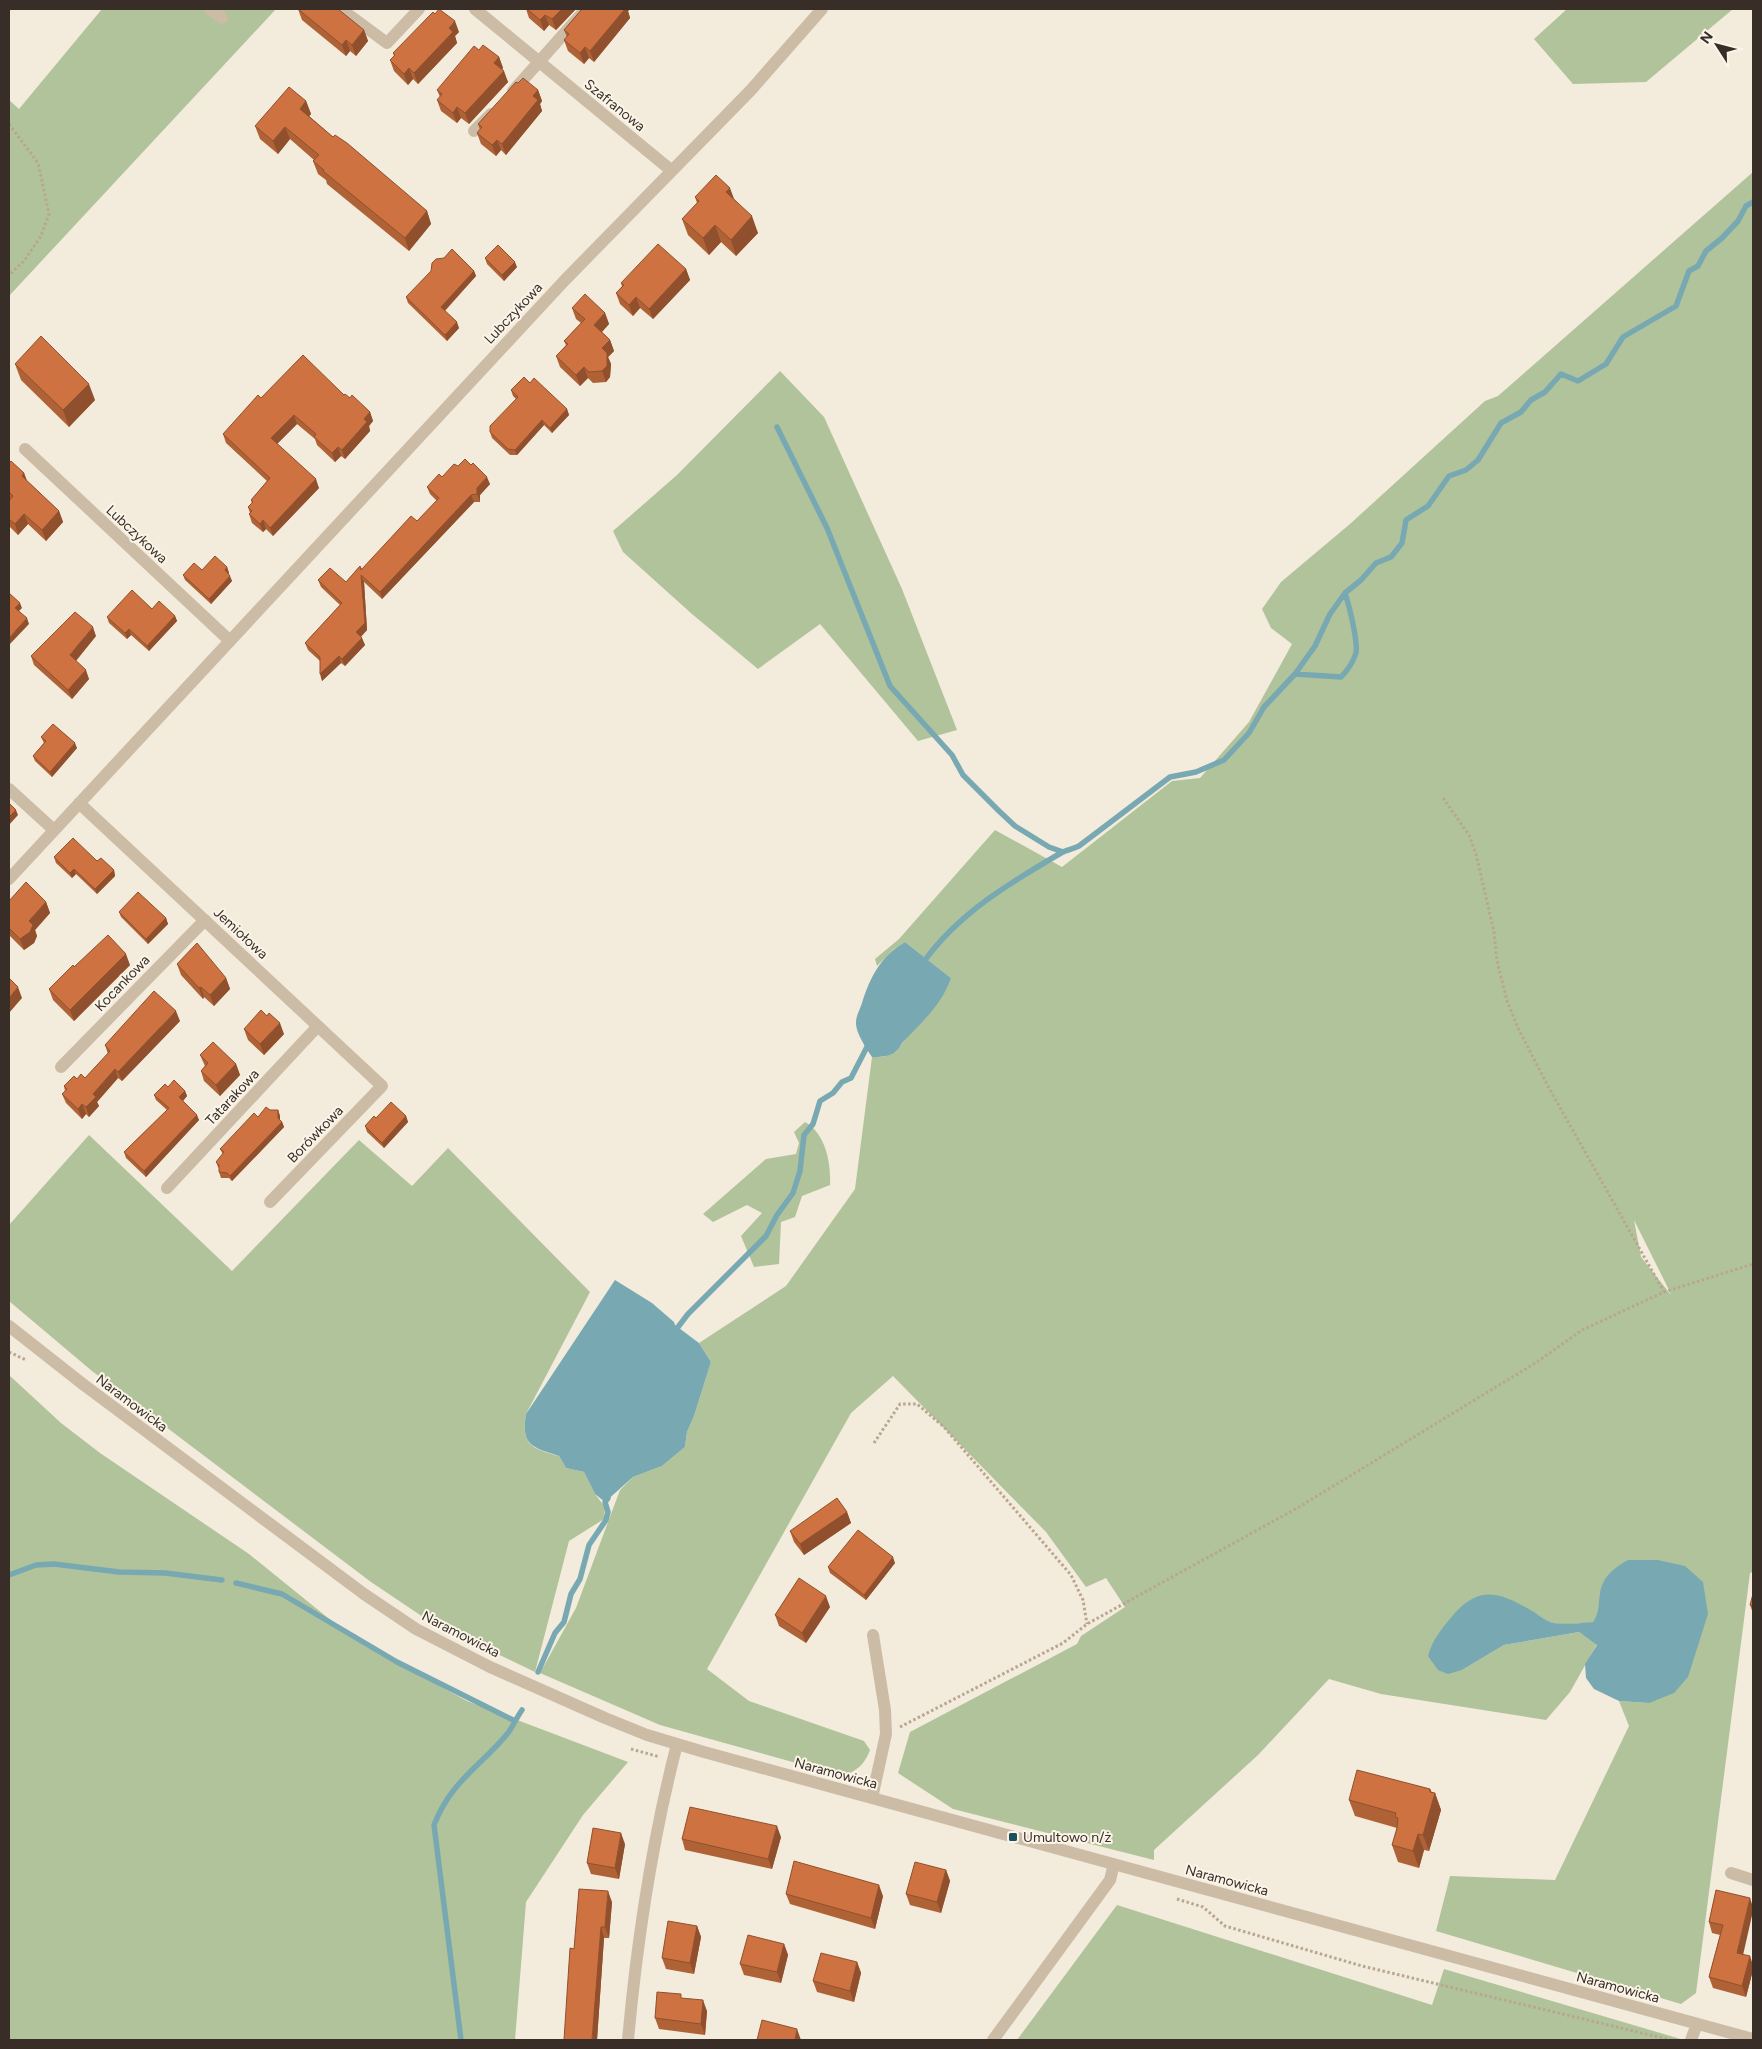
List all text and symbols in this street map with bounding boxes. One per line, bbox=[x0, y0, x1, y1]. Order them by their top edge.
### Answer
north arrow bbox=[1692, 20, 1742, 70]
text: N bbox=[1697, 28, 1717, 47]
street label: Szafranowa bbox=[581, 76, 649, 135]
street label: Lubczykowa bbox=[481, 279, 546, 348]
street label: Lubczykowa bbox=[102, 502, 171, 567]
street label: Jemiołowa bbox=[210, 904, 271, 963]
street label: Kocankowa bbox=[91, 952, 153, 1015]
street label: Tatarakowa bbox=[202, 1066, 263, 1129]
street label: Borówkowa bbox=[284, 1102, 347, 1166]
street label: Naramowicka bbox=[93, 1371, 171, 1436]
street label: Naramowicka bbox=[419, 1608, 503, 1661]
street label: Naramowicka bbox=[792, 1754, 879, 1793]
place label: Umultowo n/ż bbox=[1023, 1829, 1112, 1846]
marker: Umultowo n/ż bbox=[1007, 1831, 1019, 1843]
street label: Naramowicka bbox=[1183, 1861, 1270, 1900]
street label: Naramowicka bbox=[1574, 1968, 1661, 2007]

